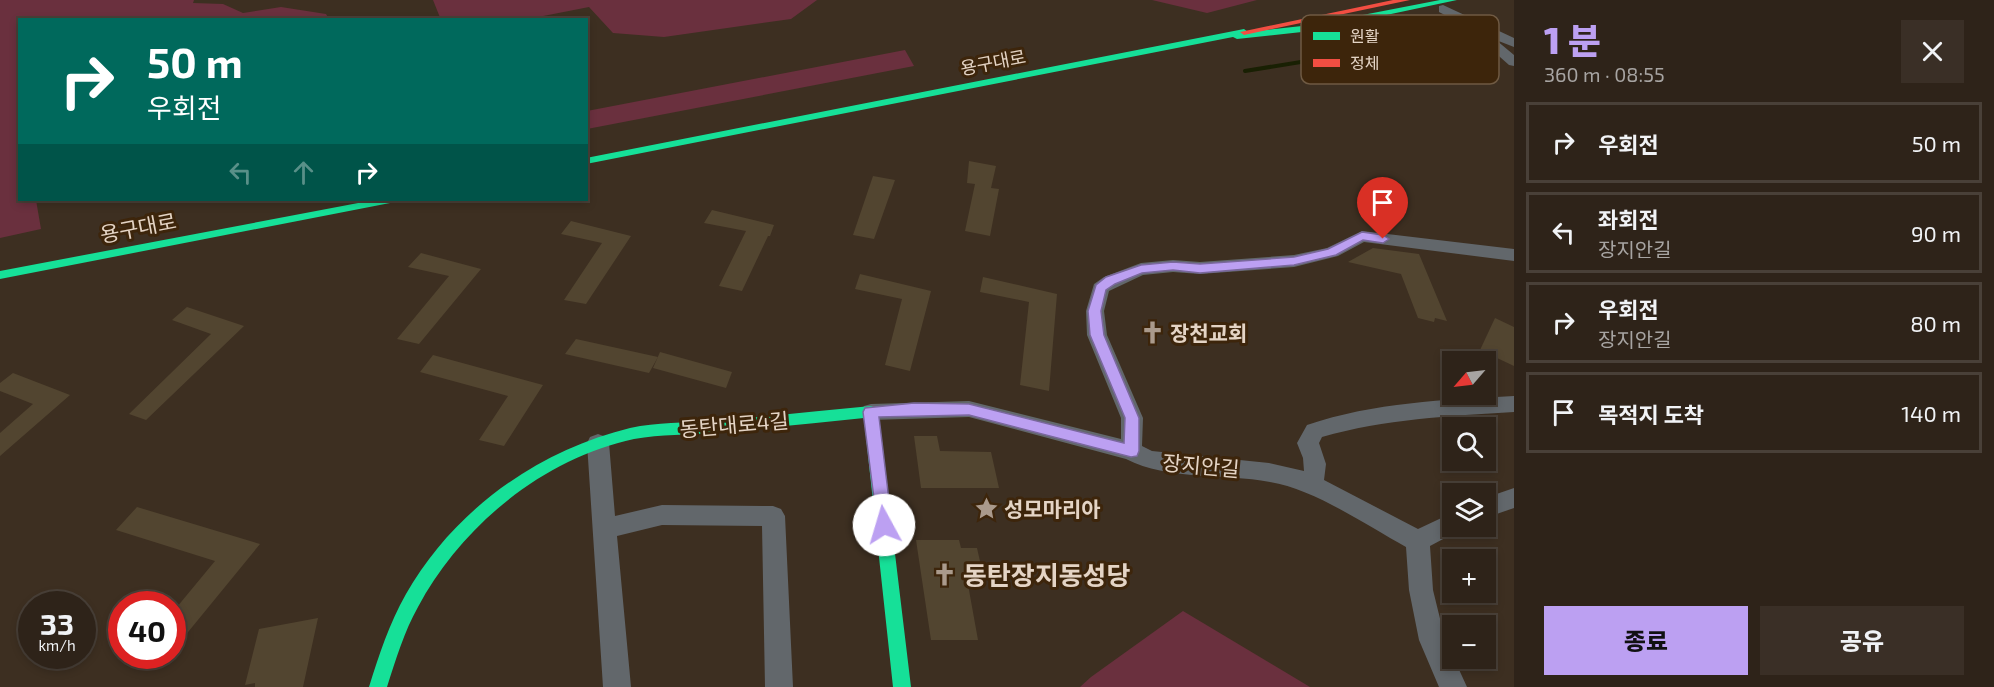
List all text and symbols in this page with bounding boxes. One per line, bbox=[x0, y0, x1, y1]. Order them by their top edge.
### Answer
legend bbox=[1301, 15, 1499, 84]
text: 1 분 bbox=[1544, 18, 1601, 61]
button: close bbox=[1901, 20, 1964, 83]
text: 원활 bbox=[1350, 26, 1380, 45]
text: 50 m bbox=[147, 36, 243, 86]
icon: right bbox=[48, 42, 126, 120]
street label: 용구대로 bbox=[958, 45, 1028, 79]
text: 정체 bbox=[1350, 53, 1379, 72]
text: 360 m · 08:55 bbox=[1544, 62, 1665, 86]
text: 우회전 bbox=[147, 91, 222, 123]
icon: right bbox=[1547, 126, 1580, 159]
text: 50 m bbox=[1912, 130, 1961, 156]
text: 우회전 bbox=[1598, 131, 1659, 157]
icon: left bbox=[224, 156, 257, 189]
icon: ahead bbox=[287, 156, 320, 189]
icon: right bbox=[350, 156, 383, 189]
pin bbox=[1357, 177, 1408, 239]
icon: arrive bbox=[1366, 186, 1399, 219]
text: 좌회전 bbox=[1598, 206, 1659, 232]
street label: 용구대로 bbox=[98, 207, 178, 247]
icon: left bbox=[1547, 216, 1580, 249]
text: 90 m bbox=[1911, 220, 1961, 246]
text: 장지안길 bbox=[1598, 237, 1672, 261]
text: 우회전 bbox=[1598, 296, 1659, 322]
icon: right bbox=[1547, 306, 1580, 339]
text: 80 m bbox=[1910, 310, 1961, 336]
church icon: 장천교회 bbox=[1139, 319, 1165, 345]
place label: 장천교회 bbox=[1170, 320, 1247, 345]
text: 장지안길 bbox=[1598, 327, 1672, 351]
north arrow bbox=[1442, 351, 1496, 405]
map controls bbox=[1442, 351, 1496, 669]
icon: arrive bbox=[1547, 396, 1580, 429]
text: 140 m bbox=[1901, 400, 1961, 426]
text: 목적지 도착 bbox=[1598, 401, 1704, 427]
street label: 동탄대로4길 bbox=[678, 407, 790, 441]
button: search bbox=[1442, 417, 1496, 471]
street label: 장지안길 bbox=[1161, 449, 1241, 481]
button: layers bbox=[1442, 483, 1496, 537]
position arrow bbox=[852, 493, 916, 557]
place icon: 성모마리아 bbox=[973, 495, 999, 521]
place label: 성모마리아 bbox=[1004, 496, 1101, 521]
button: + bbox=[1442, 549, 1496, 603]
place label: 동탄장지동성당 bbox=[963, 559, 1131, 590]
church icon: 동탄장지동성당 bbox=[932, 561, 958, 587]
speed limit sign: 40 bbox=[108, 591, 186, 669]
text: 33 bbox=[40, 605, 74, 641]
button: 종료 bbox=[1544, 606, 1748, 675]
button: 공유 bbox=[1760, 606, 1964, 675]
button: − bbox=[1442, 615, 1496, 669]
text: km/h bbox=[38, 636, 76, 654]

